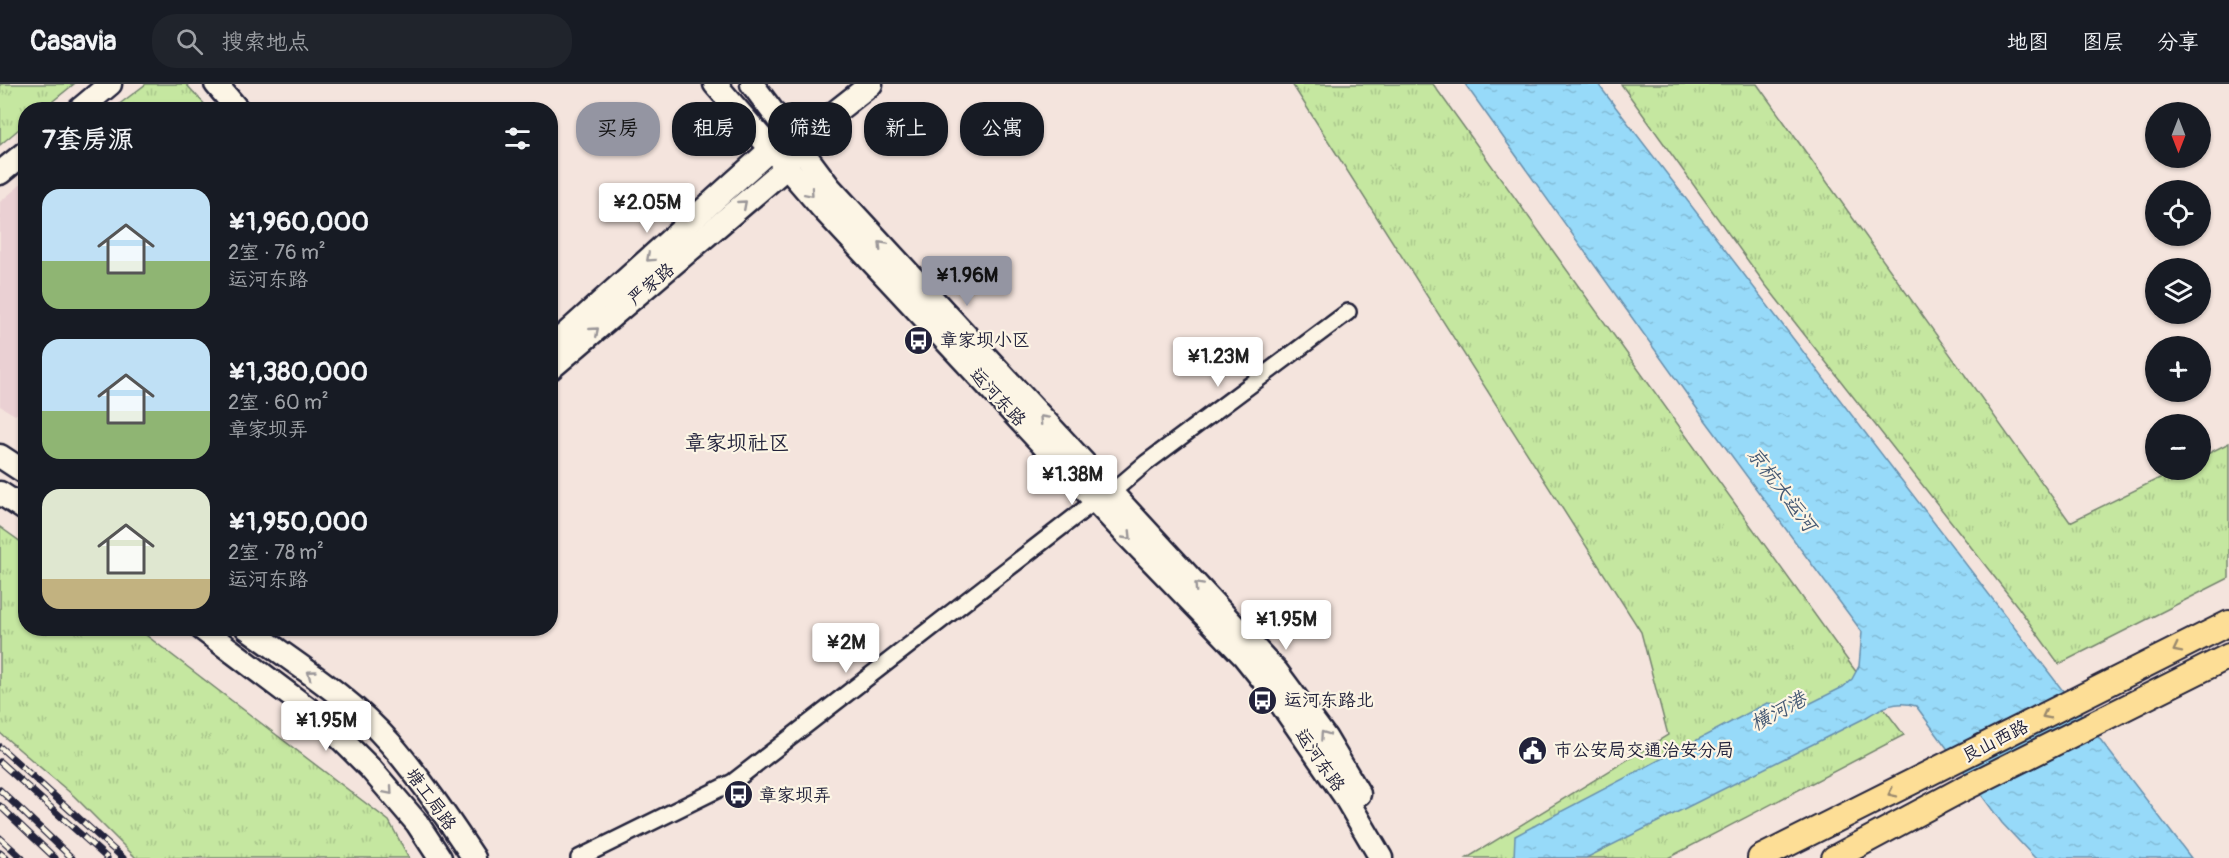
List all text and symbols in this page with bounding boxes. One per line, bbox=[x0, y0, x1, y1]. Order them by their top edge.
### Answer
search box bbox=[152, 14, 572, 68]
text: Casavia bbox=[30, 24, 116, 59]
icon: search bbox=[173, 25, 206, 58]
text: 搜索地点 bbox=[221, 28, 309, 56]
text: 地图 bbox=[2007, 29, 2049, 56]
text: 图层 bbox=[2082, 29, 2124, 56]
text: 分享 bbox=[2157, 29, 2199, 56]
chip: 买房 bbox=[576, 102, 660, 156]
chip: 租房 bbox=[672, 102, 756, 156]
chip: 筛选 bbox=[768, 102, 852, 156]
chip: 新上 bbox=[864, 102, 948, 156]
chip: 公寓 bbox=[960, 102, 1044, 156]
north arrow bbox=[2145, 102, 2211, 168]
map controls bbox=[2145, 102, 2211, 480]
icon: filters bbox=[501, 122, 534, 155]
text: 7套房源 bbox=[42, 124, 134, 156]
button: locate bbox=[2145, 180, 2211, 246]
pin: ¥2.05M bbox=[598, 183, 696, 234]
one-way arrow bbox=[803, 186, 814, 197]
text: ¥2.05M bbox=[613, 190, 681, 215]
one-way arrow bbox=[736, 201, 747, 212]
text: ¥1,960,000 bbox=[228, 206, 369, 238]
icon: home bbox=[90, 213, 162, 285]
text: 2室 · 76 m² bbox=[228, 240, 325, 265]
one-way arrow bbox=[878, 241, 889, 252]
one-way arrow bbox=[646, 251, 657, 262]
pin: ¥1.96M bbox=[918, 256, 1016, 307]
street label: 严家路 bbox=[623, 258, 679, 311]
button: layers bbox=[2145, 258, 2211, 324]
text: ¥1.96M bbox=[936, 263, 998, 288]
text: 运河东路 bbox=[228, 267, 308, 292]
bus stop icon: 章家坝小区 bbox=[903, 324, 935, 356]
one-way arrow bbox=[588, 327, 599, 338]
place label: 章家坝小区 bbox=[940, 329, 1030, 352]
button: + bbox=[2145, 336, 2211, 402]
pin: ¥1.23M bbox=[1169, 337, 1267, 388]
text: ¥1.23M bbox=[1187, 344, 1249, 369]
text: ¥1,380,000 bbox=[228, 356, 368, 388]
icon: home bbox=[90, 363, 162, 435]
street label: 运河东路 bbox=[965, 363, 1031, 432]
text: 2室 · 60 m² bbox=[228, 390, 329, 415]
button: − bbox=[2145, 414, 2211, 480]
one-way arrow bbox=[1039, 415, 1050, 426]
text: 章家坝弄 bbox=[228, 417, 308, 442]
district label: 章家坝社区 bbox=[685, 430, 790, 457]
water label: 京杭大运河 bbox=[1742, 442, 1823, 539]
pin: ¥1.38M bbox=[1023, 455, 1121, 506]
text: ¥1.38M bbox=[1041, 462, 1103, 487]
text: ¥1,950,000 bbox=[228, 506, 368, 538]
icon: home bbox=[90, 513, 162, 585]
one-way arrow bbox=[1121, 530, 1132, 540]
text: 2室 · 78 m² bbox=[228, 540, 324, 565]
text: 运河东路 bbox=[228, 567, 308, 592]
one-way arrow bbox=[1194, 582, 1205, 592]
pin: ¥1.95M bbox=[1237, 600, 1335, 651]
text: ¥1.95M bbox=[1255, 607, 1317, 632]
pin: ¥2M bbox=[817, 623, 875, 674]
text: ¥2M bbox=[826, 630, 866, 655]
one-way arrow bbox=[2172, 642, 2183, 653]
one-way arrow bbox=[306, 671, 317, 682]
bus stop icon: 运河东路北 bbox=[1247, 684, 1279, 716]
water label: 横河港 bbox=[1746, 685, 1812, 737]
place label: 运河东路北 bbox=[1284, 689, 1374, 712]
pin: ¥1.95M bbox=[277, 701, 375, 752]
text: ¥1.95M bbox=[295, 708, 357, 733]
one-way arrow bbox=[2042, 708, 2053, 719]
street label: 艮山西路 bbox=[1958, 715, 2033, 768]
street label: 运河东路 bbox=[1290, 724, 1350, 796]
one-way arrow bbox=[1320, 730, 1331, 741]
public building icon: 市公安局交通治安分局 bbox=[1517, 734, 1549, 766]
place label: 市公安局交通治安分局 bbox=[1554, 739, 1734, 762]
street label: 塘工局路 bbox=[400, 763, 461, 835]
bus stop icon: 章家坝弄 bbox=[722, 779, 754, 811]
one-way arrow bbox=[382, 784, 393, 795]
place label: 章家坝弄 bbox=[759, 784, 831, 807]
one-way arrow bbox=[1887, 786, 1898, 797]

